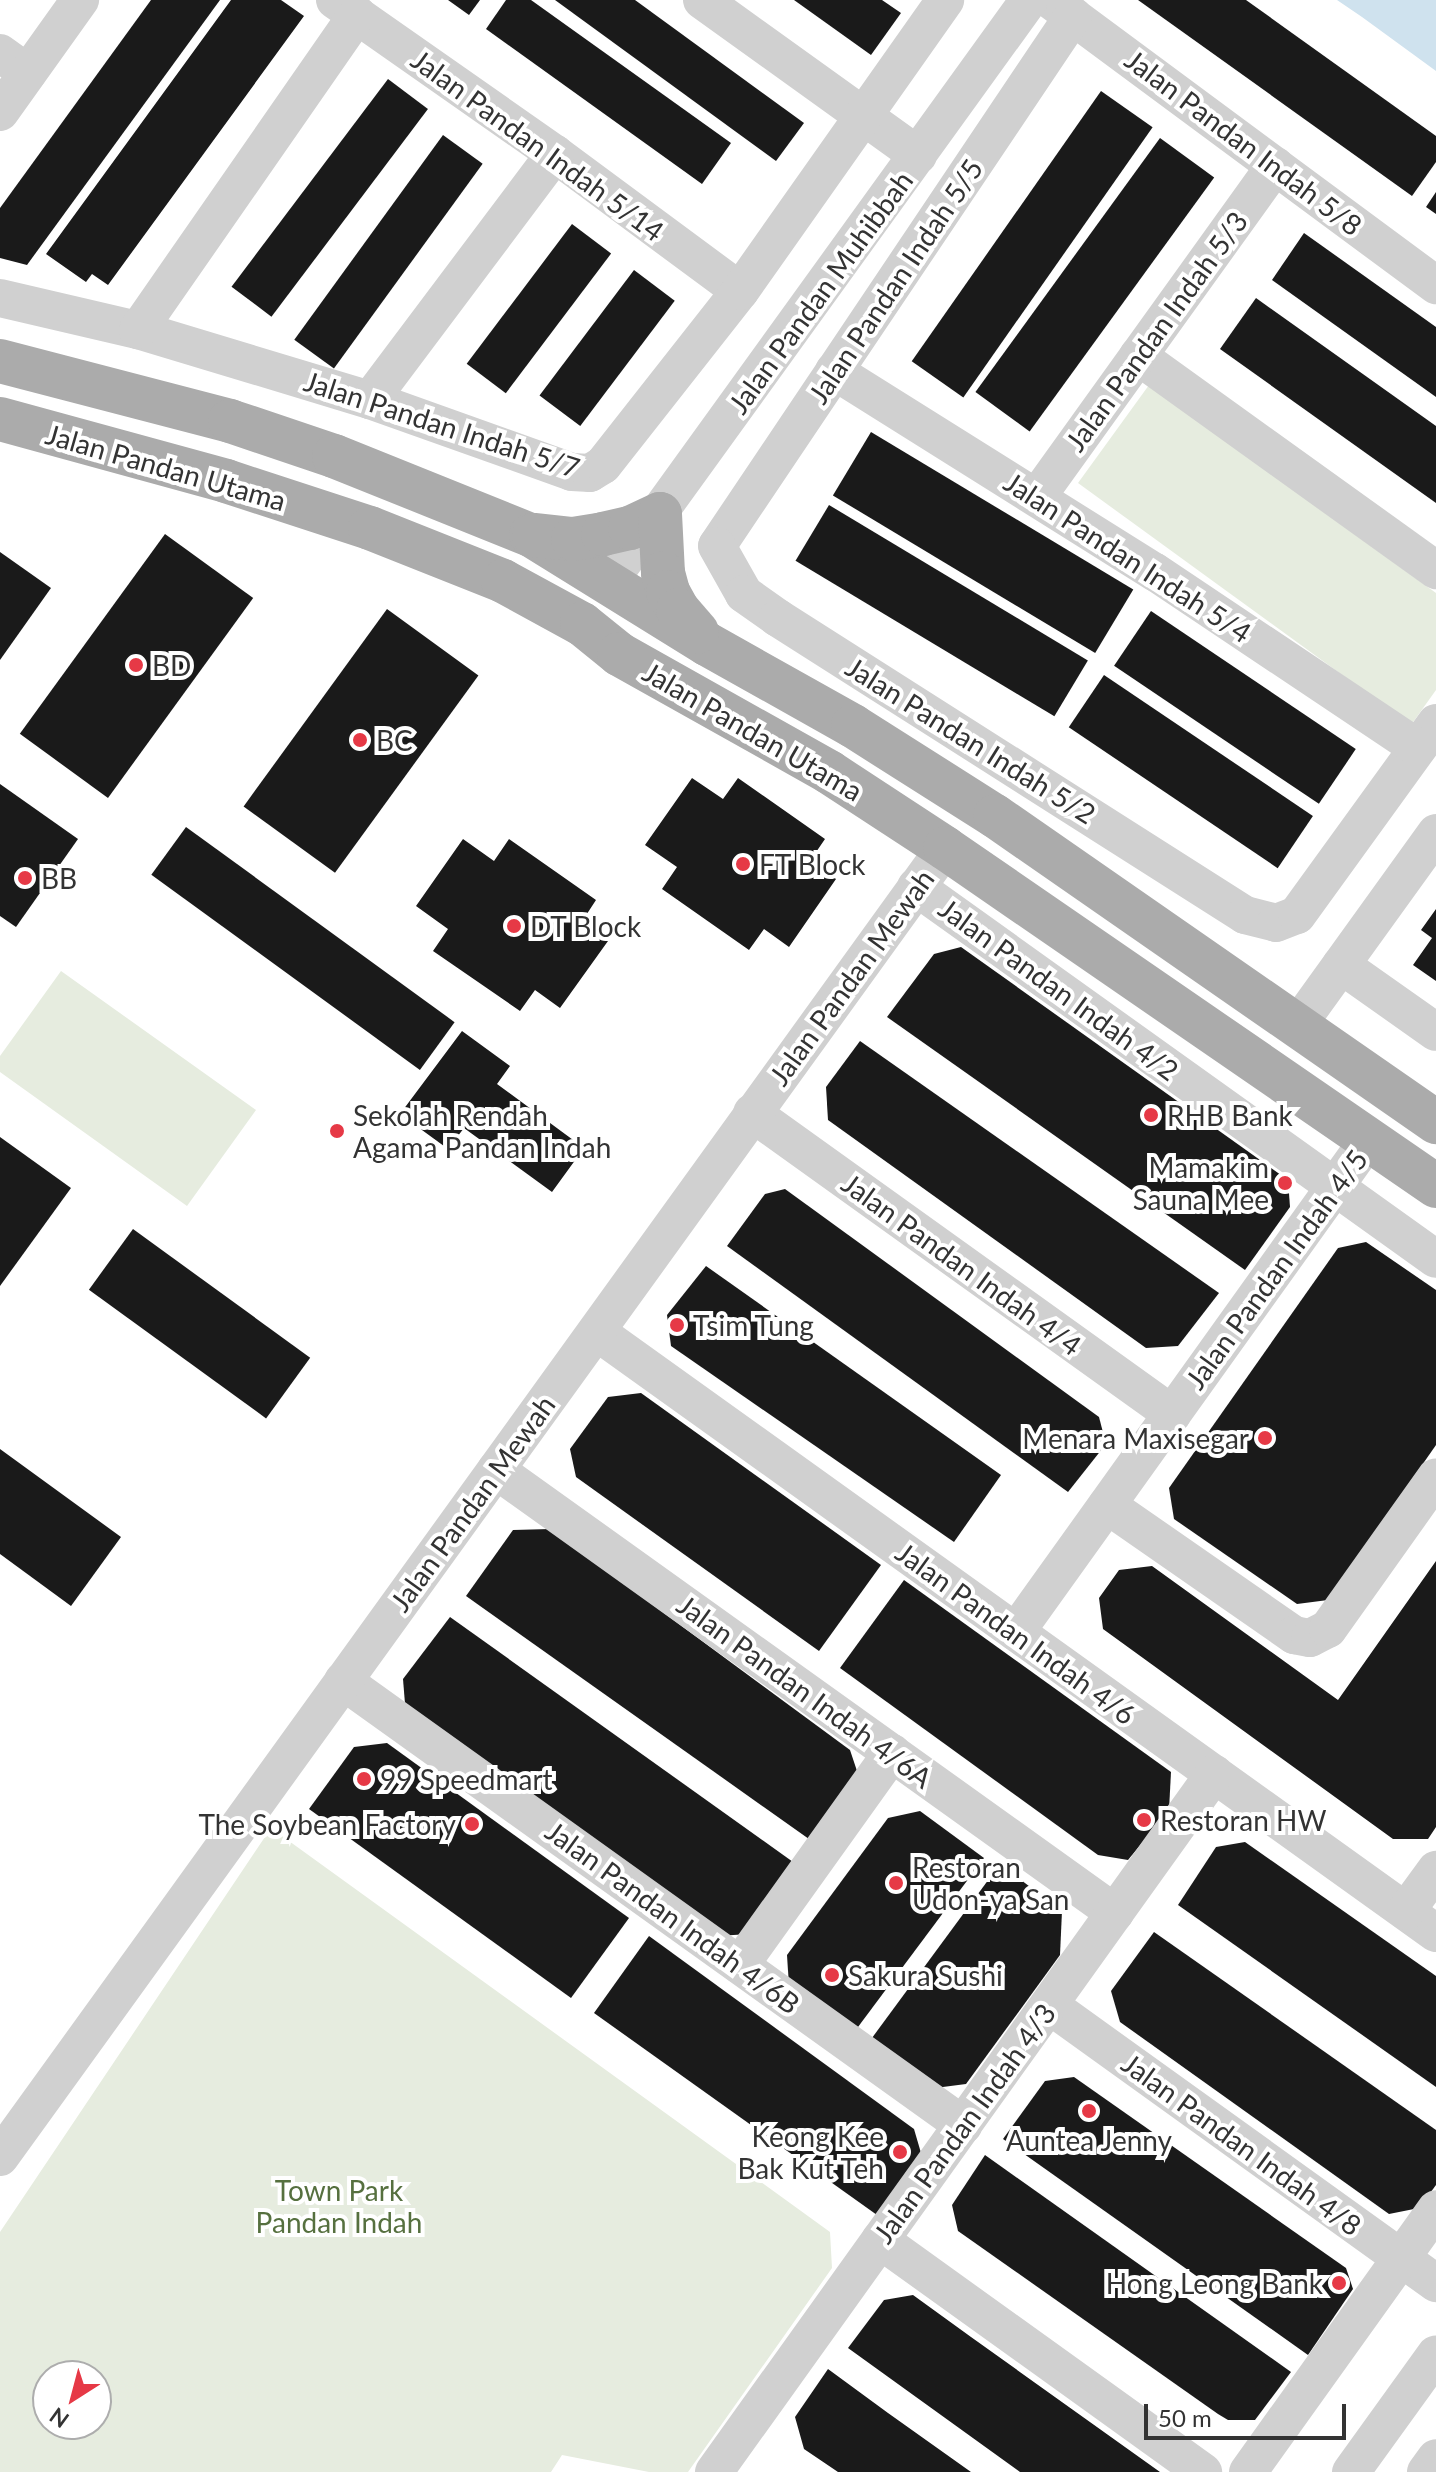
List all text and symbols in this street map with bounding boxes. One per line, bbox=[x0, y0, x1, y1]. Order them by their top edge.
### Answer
street label: Jalan Pandan Indah 5/14 bbox=[405, 42, 671, 248]
street label: Jalan Pandan Indah 5/8 bbox=[1119, 42, 1369, 242]
street label: Jalan Pandan Indah 5/5 bbox=[801, 152, 989, 410]
street label: Jalan Pandan Muhibbah bbox=[721, 164, 919, 420]
street label: Jalan Pandan Indah 5/3 bbox=[1058, 205, 1254, 457]
street label: Jalan Pandan Indah 5/7 bbox=[300, 364, 584, 484]
street label: Jalan Pandan Utama bbox=[42, 417, 290, 517]
street label: Jalan Pandan Indah 5/4 bbox=[998, 465, 1258, 649]
place label: BD bbox=[152, 648, 191, 682]
street label: Jalan Pandan Indah 5/2 bbox=[840, 650, 1102, 830]
street label: Jalan Pandan Utama bbox=[637, 654, 869, 808]
marker: BD bbox=[127, 656, 145, 674]
place label: BC bbox=[376, 723, 413, 757]
marker: BC bbox=[351, 731, 369, 749]
place label: FT Block bbox=[759, 847, 866, 881]
marker: FT Block bbox=[734, 855, 752, 873]
place label: BB bbox=[41, 861, 77, 895]
street label: Jalan Pandan Mewah bbox=[761, 863, 941, 1091]
marker: BB bbox=[16, 869, 34, 887]
street label: Jalan Pandan Indah 4/2 bbox=[933, 891, 1185, 1087]
place label: DT Block bbox=[530, 909, 642, 943]
marker: DT Block bbox=[505, 917, 523, 935]
place label: Sekolah Rendah Agama Pandan Indah bbox=[353, 1098, 611, 1164]
place label: RHB Bank bbox=[1167, 1098, 1293, 1132]
marker: RHB Bank bbox=[1142, 1106, 1160, 1124]
marker: Sekolah Rendah Agama Pandan Indah bbox=[328, 1122, 346, 1140]
street label: Jalan Pandan Indah 4/5 bbox=[1178, 1143, 1374, 1395]
place label: Mamakim Sauna Mee bbox=[1133, 1150, 1269, 1216]
street label: Jalan Pandan Indah 4/4 bbox=[836, 1166, 1088, 1362]
marker: Mamakim Sauna Mee bbox=[1276, 1174, 1294, 1192]
place label: Tsim Tung bbox=[693, 1308, 815, 1342]
marker: Tsim Tung bbox=[668, 1316, 686, 1334]
street label: Jalan Pandan Mewah bbox=[382, 1389, 562, 1617]
place label: Menara Maxisegar bbox=[1022, 1421, 1249, 1455]
marker: Menara Maxisegar bbox=[1256, 1429, 1274, 1447]
street label: Jalan Pandan Indah 4/6 bbox=[890, 1535, 1142, 1731]
street label: Jalan Pandan Indah 4/6A bbox=[671, 1587, 939, 1795]
place label: 99 Speedmart bbox=[380, 1762, 553, 1796]
marker: 99 Speedmart bbox=[355, 1770, 373, 1788]
place label: Restoran HW bbox=[1160, 1803, 1326, 1837]
place label: The Soybean Factory bbox=[198, 1807, 456, 1841]
marker: Restoran HW bbox=[1135, 1811, 1153, 1829]
street label: Jalan Pandan Indah 4/6B bbox=[539, 1814, 807, 2020]
marker: The Soybean Factory bbox=[463, 1815, 481, 1833]
place label: Restoran Udon-ya San bbox=[912, 1850, 1069, 1916]
marker: Restoran Udon-ya San bbox=[887, 1874, 905, 1892]
place label: Sakura Sushi bbox=[848, 1958, 1003, 1992]
marker: Sakura Sushi bbox=[823, 1966, 841, 1984]
street label: Jalan Pandan Indah 4/3 bbox=[866, 1997, 1062, 2249]
street label: Jalan Pandan Indah 4/8 bbox=[1116, 2046, 1368, 2242]
marker: Auntea Jenny bbox=[1080, 2102, 1098, 2120]
place label: Keong Kee Bak Kut Teh bbox=[737, 2119, 884, 2185]
place label: Auntea Jenny bbox=[1006, 2123, 1172, 2157]
marker: Keong Kee Bak Kut Teh bbox=[891, 2143, 909, 2161]
park label: Town Park Pandan Indah bbox=[256, 2173, 422, 2239]
place label: Hong Leong Bank bbox=[1106, 2266, 1323, 2300]
marker: Hong Leong Bank bbox=[1330, 2274, 1348, 2292]
north arrow bbox=[32, 2360, 112, 2440]
scale bar bbox=[1148, 2388, 1350, 2438]
text: N bbox=[44, 2402, 74, 2434]
text: 50 m bbox=[1158, 2403, 1212, 2432]

